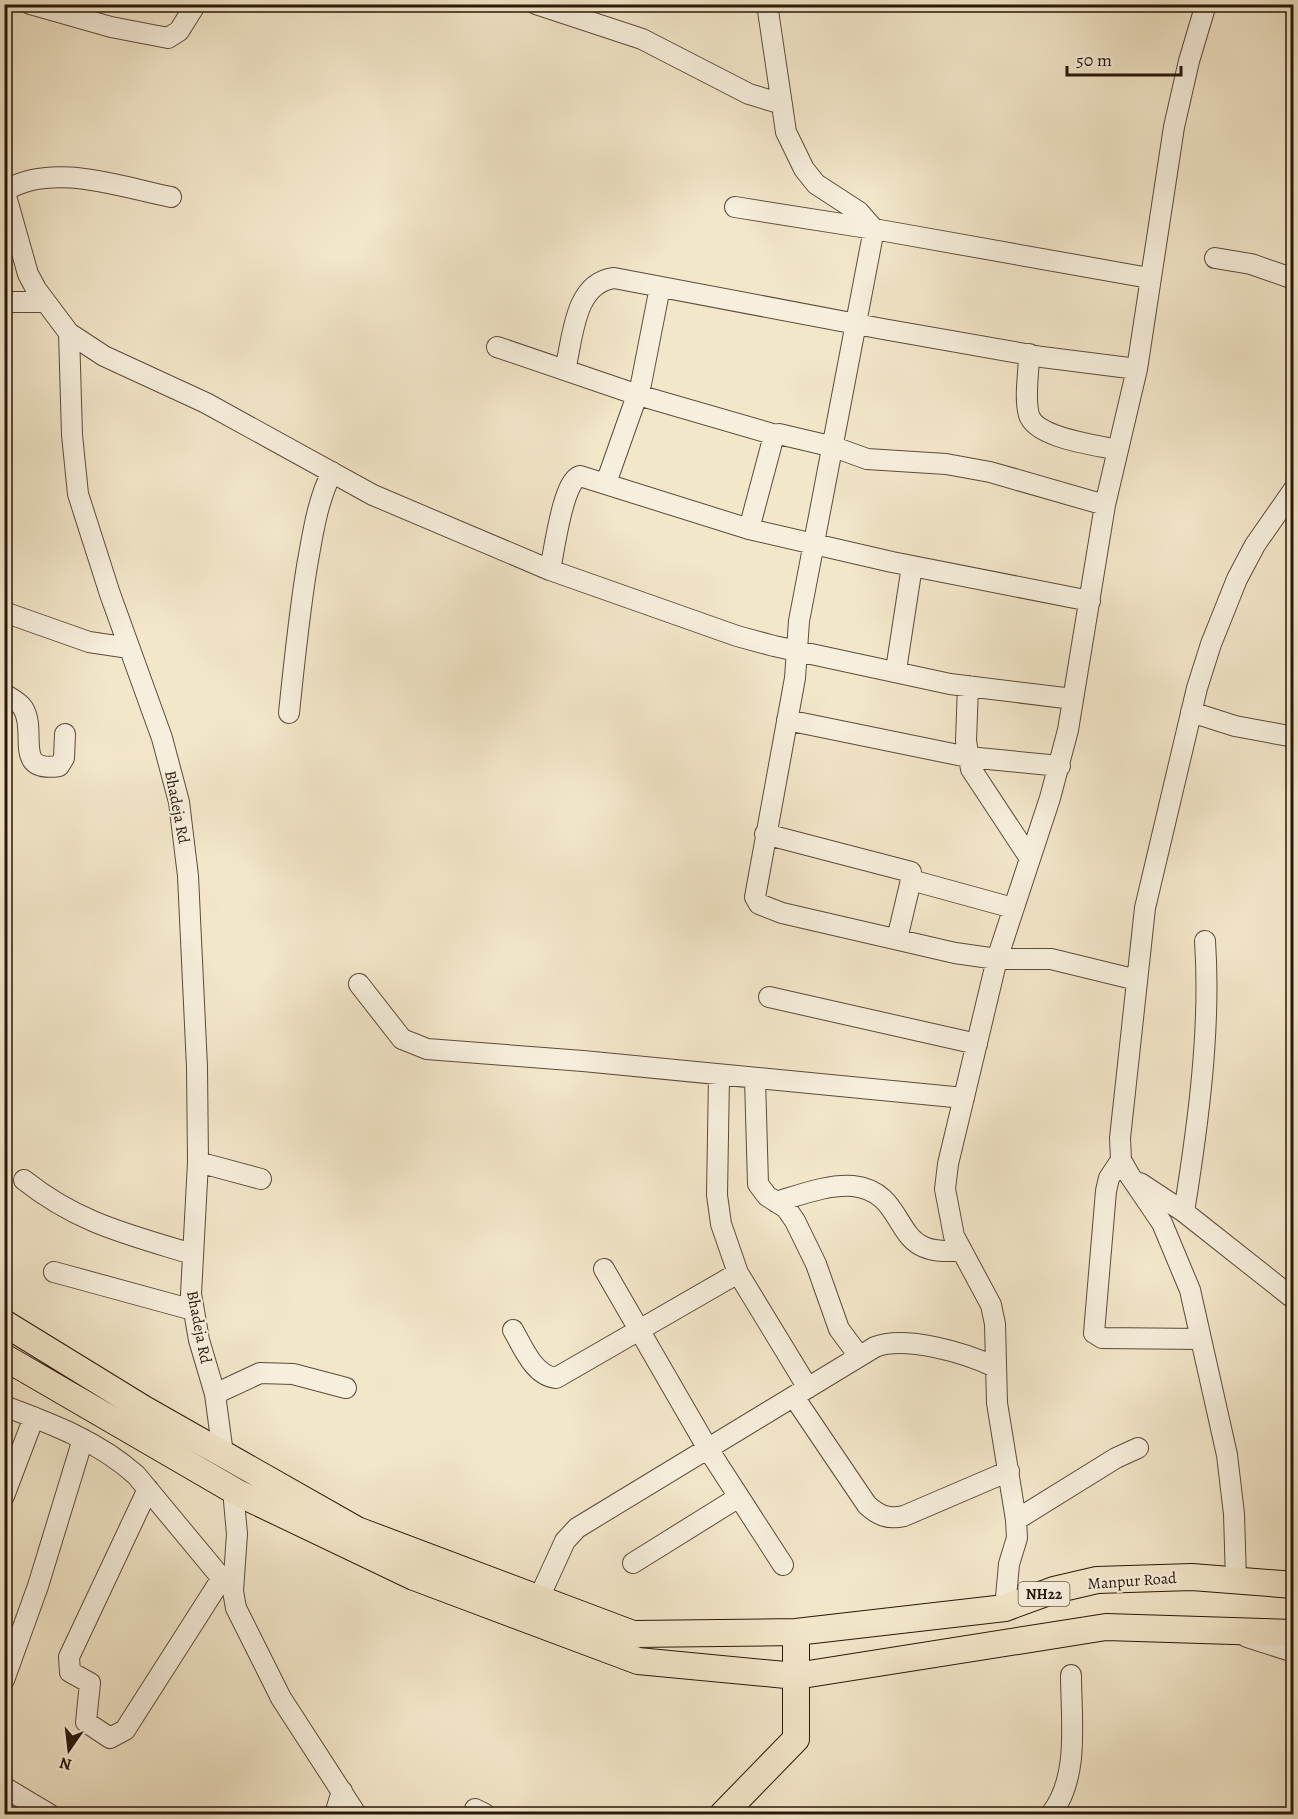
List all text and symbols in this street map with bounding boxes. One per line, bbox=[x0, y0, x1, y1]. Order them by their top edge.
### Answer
scale bar bbox=[1067, 39, 1181, 77]
text: 50 m bbox=[1076, 48, 1112, 72]
street label: Bhadeja Rd bbox=[159, 769, 195, 846]
street label: Bhadeja Rd bbox=[181, 1289, 217, 1366]
street label: Manpur Road bbox=[1087, 1567, 1178, 1595]
road number: NH22 bbox=[1018, 1582, 1070, 1606]
north arrow bbox=[39, 1720, 99, 1780]
text: N bbox=[57, 1751, 74, 1776]

